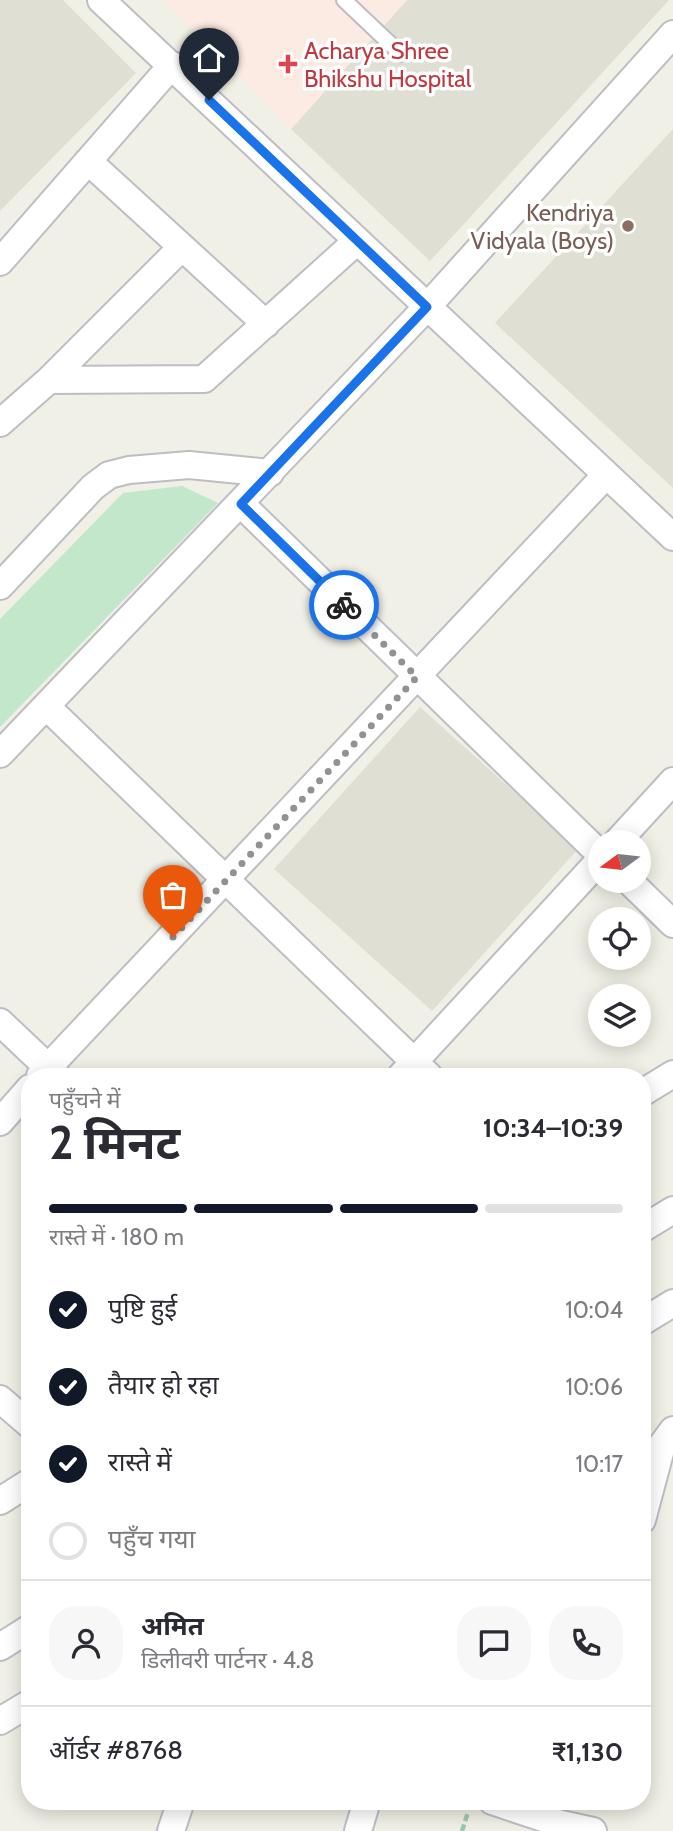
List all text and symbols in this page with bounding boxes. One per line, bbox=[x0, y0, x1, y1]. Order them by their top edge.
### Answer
pin bbox=[179, 28, 239, 100]
place label: Acharya Shree Bhikshu Hospital bbox=[304, 36, 472, 93]
icon: home bbox=[190, 39, 228, 77]
marker: Acharya Shree Bhikshu Hospital bbox=[278, 54, 298, 74]
place label: Kendriya Vidyala (Boys) bbox=[470, 198, 614, 255]
marker: Kendriya Vidyala (Boys) bbox=[620, 218, 636, 234]
courier bbox=[309, 570, 379, 640]
icon: bike bbox=[325, 586, 363, 624]
north arrow bbox=[588, 830, 651, 892]
map controls bbox=[588, 830, 651, 1047]
pin bbox=[143, 865, 203, 937]
icon: bag bbox=[154, 876, 192, 914]
button: locate bbox=[588, 907, 651, 970]
button: layers bbox=[588, 984, 651, 1047]
text: पहुँचने में bbox=[49, 1086, 121, 1114]
text: 10:34–10:39 bbox=[483, 1112, 623, 1144]
text: 2 मिनट bbox=[49, 1115, 180, 1171]
text: रास्ते में · 180 m bbox=[49, 1223, 184, 1251]
icon: check bbox=[49, 1291, 87, 1329]
text: पुष्टि हुई bbox=[108, 1292, 177, 1324]
text: 10:04 bbox=[565, 1296, 623, 1324]
icon: check bbox=[49, 1368, 87, 1406]
text: तैयार हो रहा bbox=[108, 1369, 219, 1401]
text: 10:06 bbox=[566, 1373, 623, 1401]
icon: check bbox=[49, 1445, 87, 1483]
text: रास्ते में bbox=[108, 1446, 172, 1478]
text: 10:17 bbox=[576, 1450, 623, 1478]
text: पहुँच गया bbox=[108, 1523, 195, 1555]
button: person bbox=[49, 1606, 123, 1680]
button: chat bbox=[457, 1606, 531, 1680]
button: phone bbox=[549, 1606, 623, 1680]
text: अमित bbox=[141, 1610, 204, 1642]
text: डिलीवरी पार्टनर · 4.8 bbox=[141, 1646, 314, 1674]
text: ऑर्डर #8768 bbox=[49, 1734, 183, 1766]
text: ₹1,130 bbox=[552, 1736, 623, 1768]

